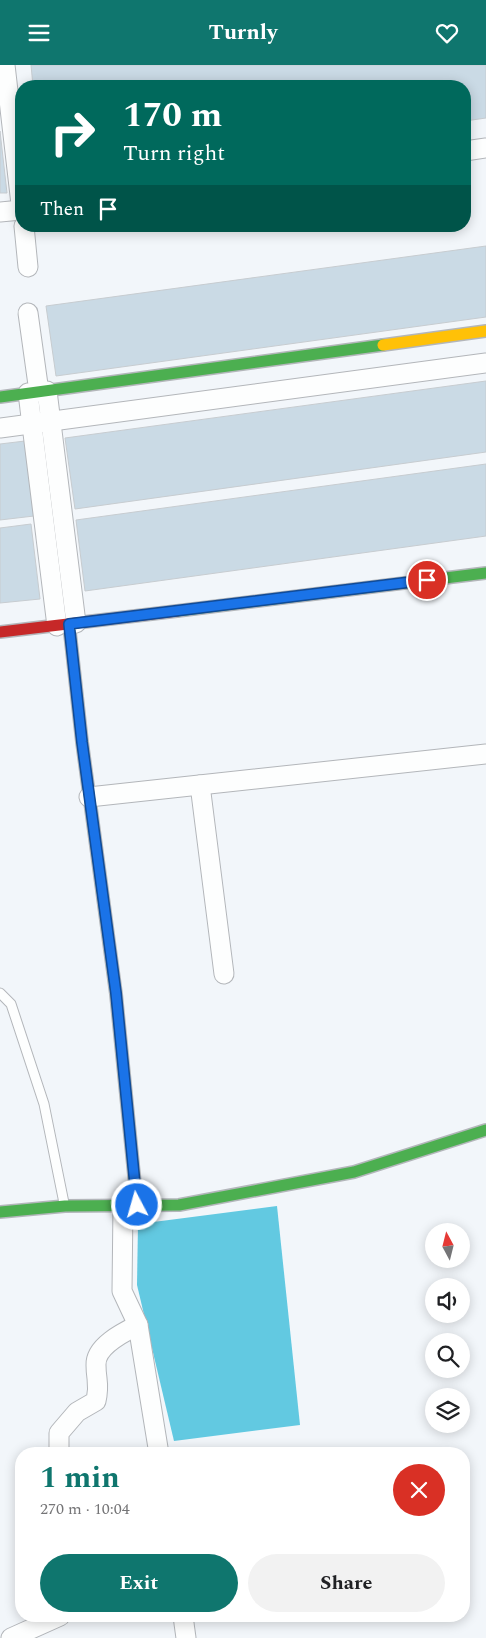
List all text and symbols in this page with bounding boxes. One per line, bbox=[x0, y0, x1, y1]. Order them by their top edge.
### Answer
text: Turnly bbox=[209, 16, 277, 49]
icon: menu bbox=[25, 19, 53, 47]
icon: heart bbox=[433, 19, 461, 47]
text: 170 m bbox=[123, 89, 222, 142]
icon: right bbox=[40, 100, 105, 165]
text: Turn right bbox=[123, 137, 225, 170]
text: Then bbox=[40, 195, 84, 224]
icon: arrive bbox=[94, 195, 122, 223]
pin bbox=[406, 559, 448, 601]
icon: arrive bbox=[413, 566, 441, 594]
position arrow bbox=[110, 1178, 162, 1230]
north arrow bbox=[425, 1223, 470, 1267]
map controls bbox=[425, 1223, 470, 1433]
button: sound bbox=[425, 1278, 470, 1323]
button: search bbox=[425, 1333, 470, 1378]
button: layers bbox=[425, 1388, 470, 1433]
text: 1 min bbox=[40, 1455, 120, 1501]
button: close bbox=[393, 1464, 445, 1516]
text: 270 m · 10:04 bbox=[40, 1497, 130, 1521]
button: Exit bbox=[40, 1554, 238, 1612]
button: Share bbox=[248, 1554, 445, 1612]

